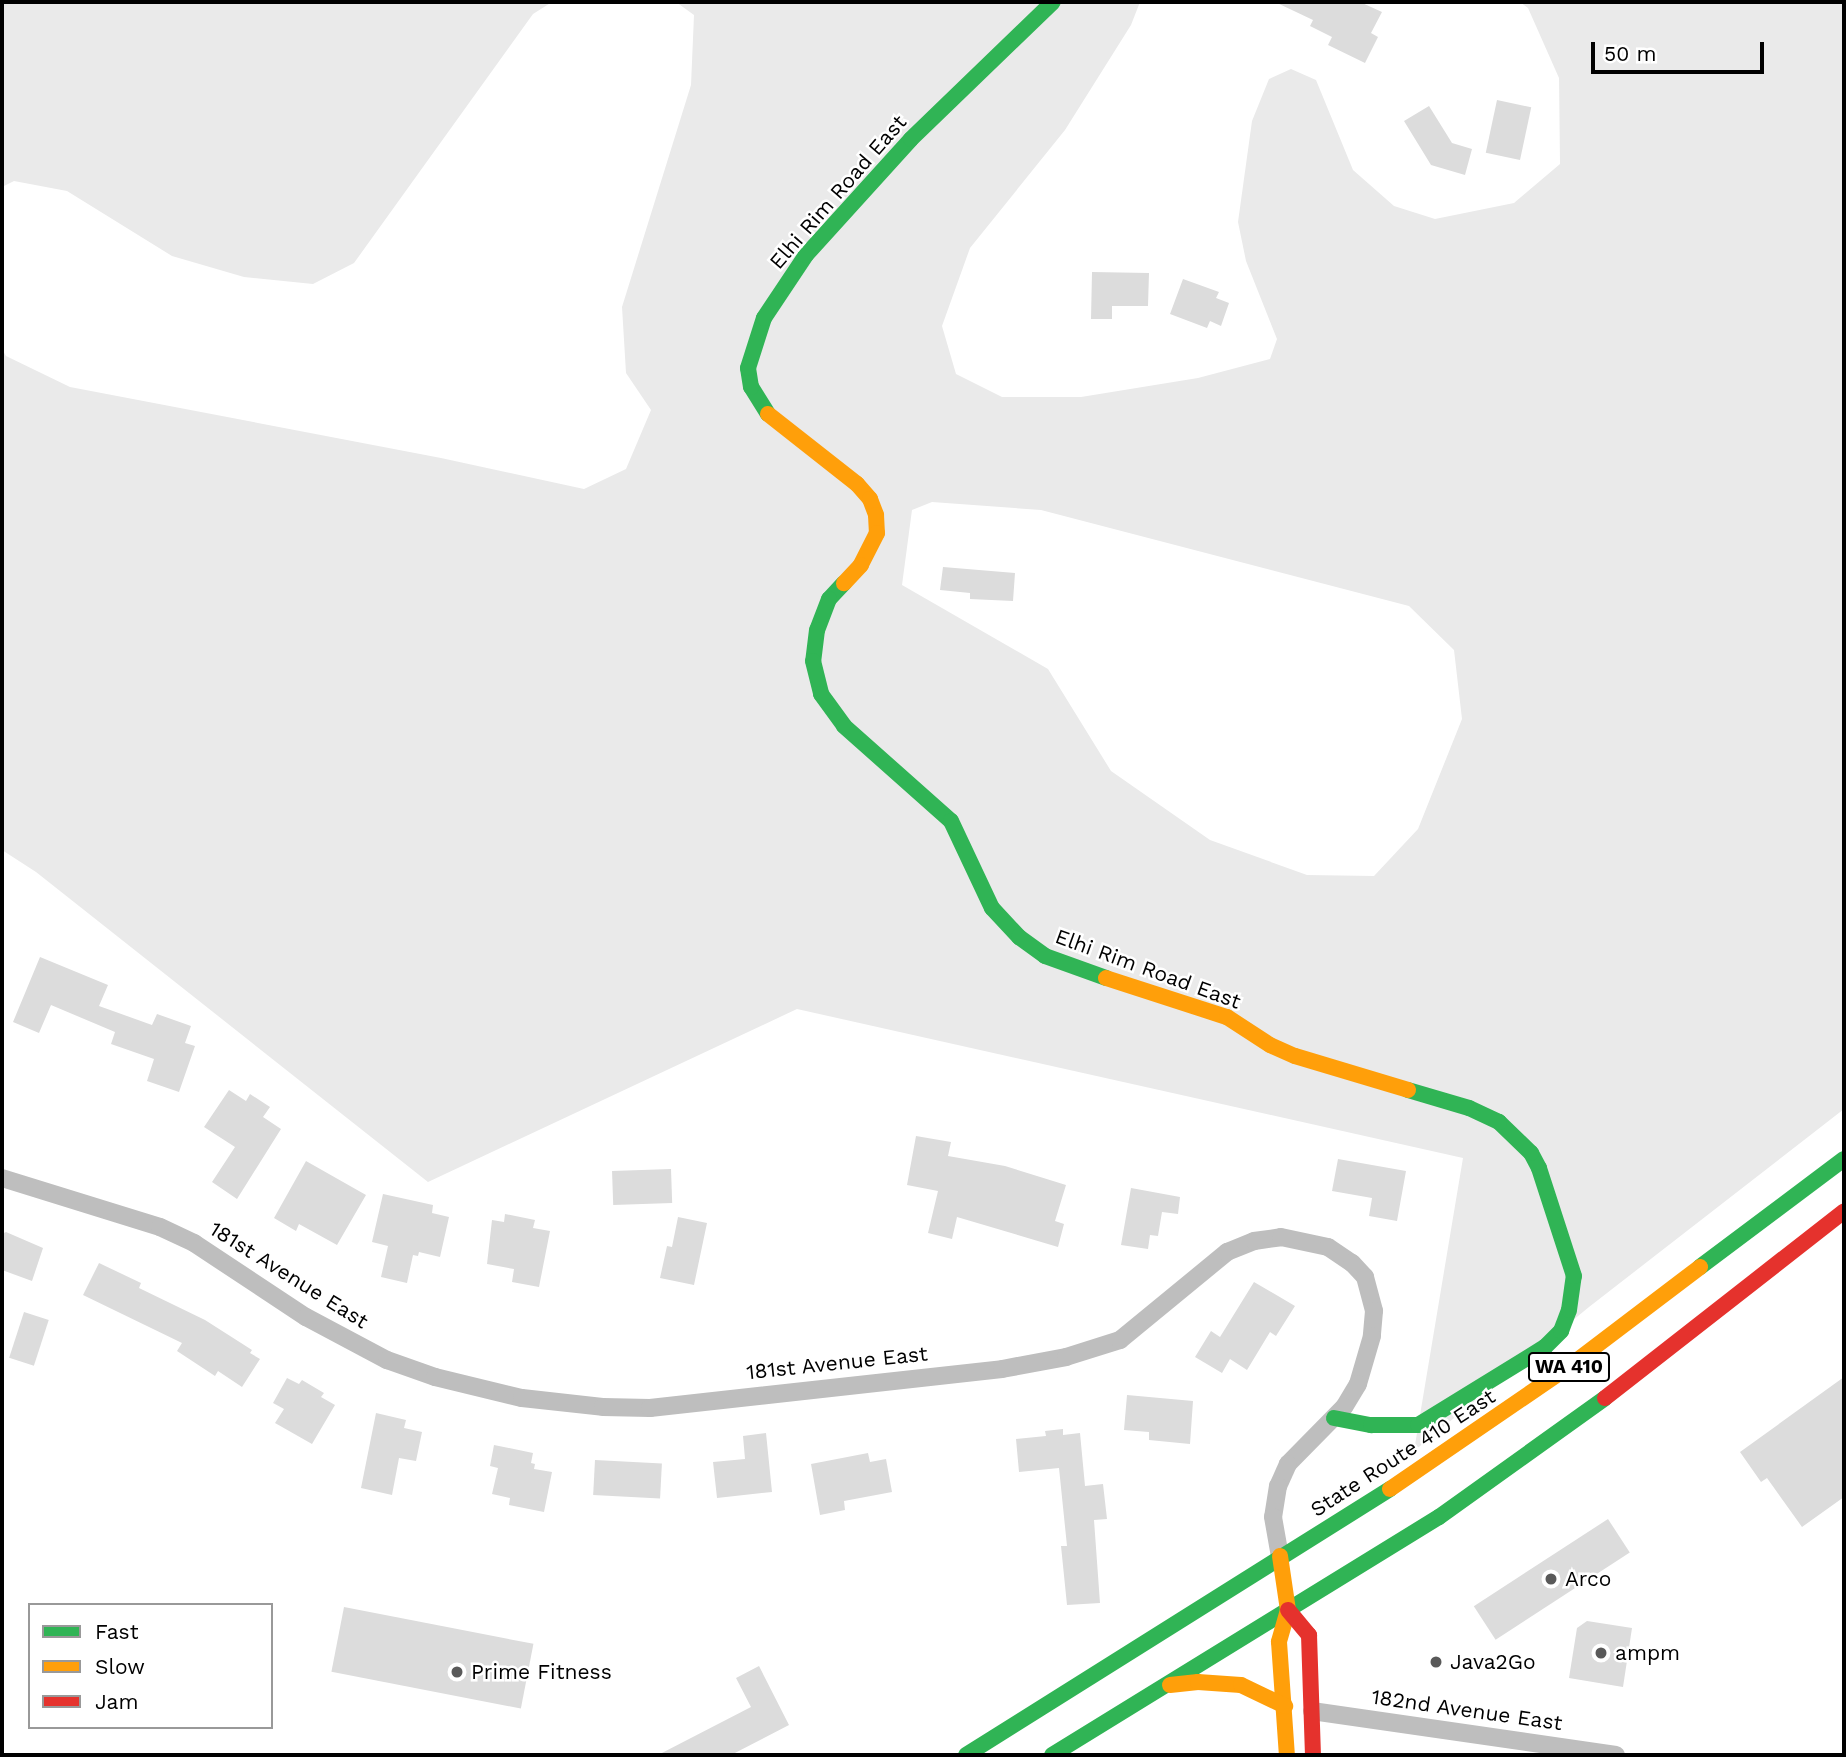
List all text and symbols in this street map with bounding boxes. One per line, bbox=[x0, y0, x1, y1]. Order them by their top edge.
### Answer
scale bar bbox=[1594, 28, 1767, 72]
text: 50 m bbox=[1604, 41, 1656, 66]
street label: Elhi Rim Road East bbox=[764, 110, 912, 274]
street label: Elhi Rim Road East bbox=[1052, 924, 1244, 1014]
street label: 181st Avenue East bbox=[205, 1216, 373, 1334]
street label: 181st Avenue East bbox=[745, 1341, 929, 1385]
road number: WA 410 bbox=[1527, 1352, 1611, 1382]
street label: State Route 410 East bbox=[1306, 1384, 1500, 1522]
place label: Arco bbox=[1565, 1566, 1611, 1592]
marker: Arco bbox=[1543, 1571, 1559, 1587]
legend bbox=[28, 1603, 273, 1729]
text: Fast bbox=[95, 1619, 139, 1644]
place label: ampm bbox=[1615, 1640, 1680, 1666]
marker: ampm bbox=[1593, 1645, 1609, 1661]
place label: Java2Go bbox=[1450, 1649, 1536, 1675]
text: Slow bbox=[95, 1654, 145, 1679]
marker: Java2Go bbox=[1428, 1654, 1444, 1670]
place label: Prime Fitness bbox=[471, 1659, 612, 1685]
marker: Prime Fitness bbox=[449, 1664, 465, 1680]
street label: 182nd Avenue East bbox=[1370, 1684, 1564, 1736]
text: Jam bbox=[95, 1689, 138, 1714]

